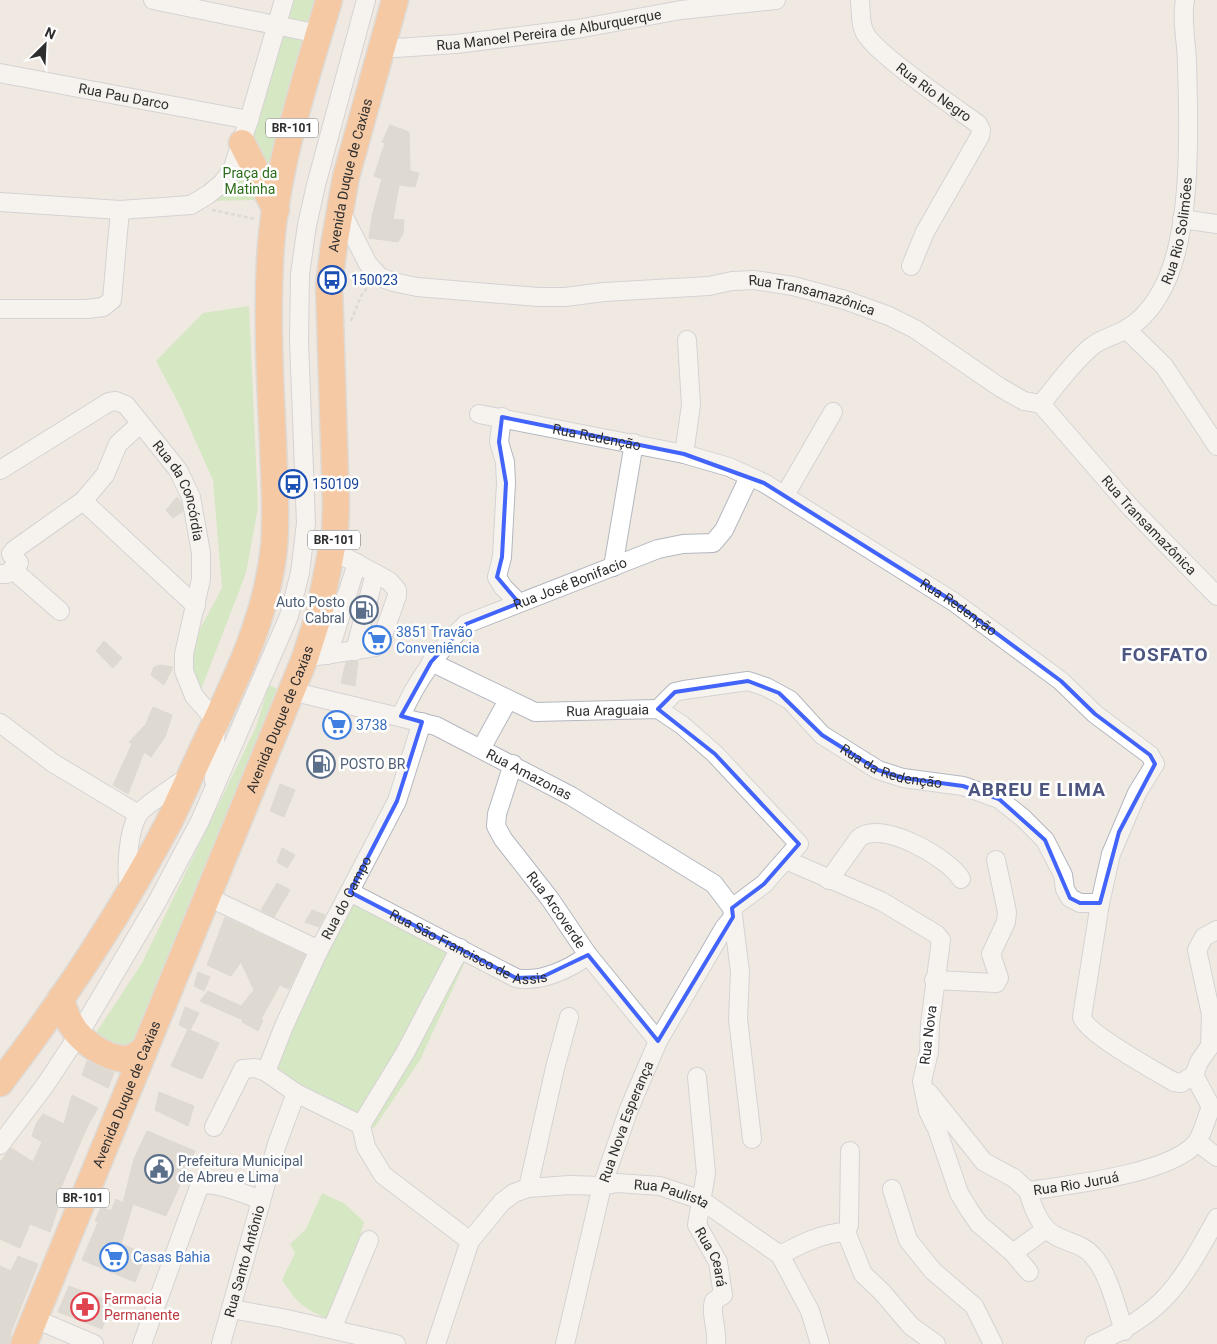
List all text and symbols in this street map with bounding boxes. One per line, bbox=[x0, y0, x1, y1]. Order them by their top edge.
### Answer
street label: Rua Manoel Pereira de Alburquerque bbox=[436, 6, 663, 53]
north arrow bbox=[20, 20, 70, 70]
text: N bbox=[43, 24, 58, 42]
street label: Rua Rio Negro bbox=[893, 59, 975, 125]
street label: Rua Pau Darco bbox=[77, 80, 170, 113]
street label: Avenida Duque de Caxias bbox=[325, 97, 375, 253]
road number: BR-101 bbox=[266, 119, 318, 138]
park label: Praça da Matinha bbox=[223, 165, 277, 197]
street label: Rua Rio Solimões bbox=[1158, 177, 1195, 287]
bus stop icon: 150023 bbox=[317, 265, 347, 295]
place label: 150023 bbox=[351, 272, 398, 288]
street label: Rua Transamazônica bbox=[748, 272, 877, 318]
street label: Rua Redenção bbox=[551, 421, 642, 453]
street label: Rua da Concórdia bbox=[149, 437, 207, 542]
bus stop icon: 150109 bbox=[278, 469, 308, 499]
street label: Rua Transamazônica bbox=[1099, 472, 1200, 578]
place label: 150109 bbox=[312, 476, 359, 492]
road number: BR-101 bbox=[308, 530, 360, 550]
street label: Rua José Bonifacio bbox=[511, 554, 629, 613]
street label: Rua Redenção bbox=[917, 575, 1000, 639]
place label: Auto Posto Cabral bbox=[276, 594, 345, 626]
fuel station icon: Auto Posto Cabral bbox=[349, 595, 379, 625]
place label: 3851 Travão Conveniência bbox=[396, 624, 480, 656]
supermarket icon: 3851 Travão Conveniência bbox=[362, 625, 392, 655]
district label: FOSFATO bbox=[1121, 643, 1209, 666]
street label: Avenida Duque de Caxias bbox=[243, 644, 316, 795]
street label: Rua Araguaia bbox=[566, 701, 649, 719]
supermarket icon: 3738 bbox=[322, 710, 352, 740]
place label: 3738 bbox=[356, 717, 388, 733]
street label: Rua da Redenção bbox=[837, 740, 943, 791]
street label: Rua Amazonas bbox=[484, 746, 574, 803]
fuel station icon: POSTO BR bbox=[306, 749, 336, 779]
place label: POSTO BR bbox=[340, 756, 406, 772]
district label: ABREU E LIMA bbox=[968, 778, 1106, 801]
street label: Rua do Campo bbox=[318, 853, 375, 942]
street label: Rua Arcoverde bbox=[523, 868, 589, 951]
street label: Rua São Francisco de Assis bbox=[387, 906, 549, 987]
street label: Rua Nova bbox=[916, 1004, 940, 1066]
street label: Avenida Duque de Caxias bbox=[89, 1018, 164, 1170]
street label: Rua Nova Esperança bbox=[596, 1059, 657, 1184]
place label: Prefeitura Municipal de Abreu e Lima bbox=[178, 1153, 303, 1185]
public building icon: Prefeitura Municipal de Abreu e Lima bbox=[144, 1154, 174, 1184]
street label: Rua Rio Juruá bbox=[1032, 1168, 1120, 1198]
street label: Rua Paulista bbox=[633, 1176, 712, 1211]
road number: BR-101 bbox=[57, 1188, 109, 1208]
street label: Rua Santo Antônio bbox=[221, 1203, 267, 1319]
street label: Rua Ceará bbox=[692, 1224, 730, 1288]
supermarket icon: Casas Bahia bbox=[99, 1242, 129, 1272]
place label: Casas Bahia bbox=[133, 1249, 210, 1265]
place label: Farmacia Permanente bbox=[104, 1291, 180, 1323]
pharmacy icon: Farmacia Permanente bbox=[70, 1292, 100, 1322]

